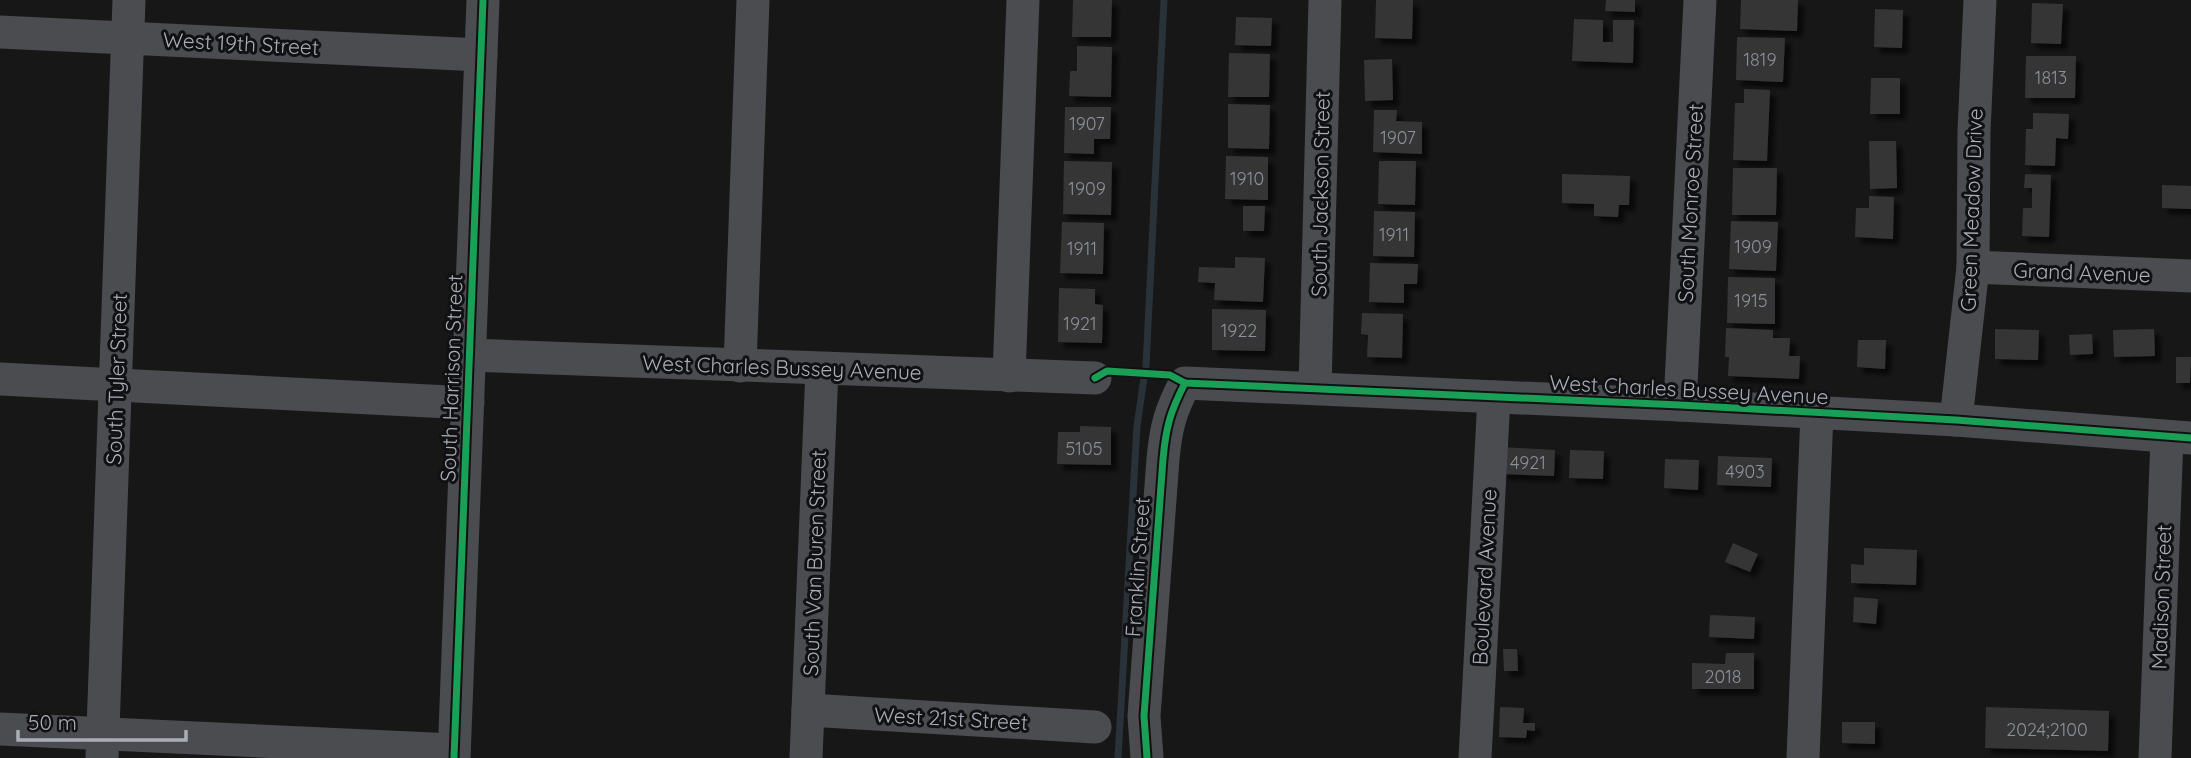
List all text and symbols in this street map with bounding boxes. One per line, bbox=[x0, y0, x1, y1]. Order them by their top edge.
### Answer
street label: West 19th Street bbox=[162, 26, 320, 60]
house number: 1819 bbox=[1743, 48, 1777, 71]
house number: 1813 bbox=[2035, 66, 2067, 89]
street label: South Jackson Street bbox=[1305, 91, 1335, 297]
street label: South Monroe Street bbox=[1672, 103, 1708, 303]
street label: Green Meadow Drive bbox=[1954, 108, 1988, 312]
house number: 1907 bbox=[1069, 112, 1105, 135]
house number: 1907 bbox=[1380, 126, 1416, 149]
house number: 1910 bbox=[1230, 167, 1264, 190]
house number: 1909 bbox=[1068, 177, 1106, 200]
house number: 1911 bbox=[1379, 223, 1409, 246]
house number: 1909 bbox=[1734, 235, 1772, 258]
house number: 1911 bbox=[1067, 237, 1097, 260]
street label: Grand Avenue bbox=[2013, 257, 2151, 287]
street label: South Harrison Street bbox=[434, 274, 468, 482]
house number: 1915 bbox=[1734, 289, 1768, 312]
street label: South Tyler Street bbox=[100, 293, 132, 465]
house number: 1921 bbox=[1063, 312, 1097, 335]
house number: 1922 bbox=[1221, 319, 1257, 342]
street label: West Charles Bussey Avenue bbox=[642, 349, 922, 385]
street label: West Charles Bussey Avenue bbox=[1549, 369, 1829, 409]
house number: 5105 bbox=[1066, 437, 1103, 460]
street label: South Van Buren Street bbox=[797, 450, 831, 676]
house number: 4921 bbox=[1510, 451, 1546, 474]
house number: 4903 bbox=[1725, 460, 1765, 483]
street label: Boulevard Avenue bbox=[1466, 488, 1502, 666]
street label: Franklin Street bbox=[1119, 496, 1155, 638]
street label: Madison Street bbox=[2145, 524, 2177, 670]
house number: 2018 bbox=[1704, 665, 1742, 688]
scale bar bbox=[18, 698, 186, 742]
street label: West 21st Street bbox=[873, 701, 1029, 735]
text: 50 m bbox=[28, 709, 77, 735]
house number: 2024;2100 bbox=[2006, 718, 2088, 741]

